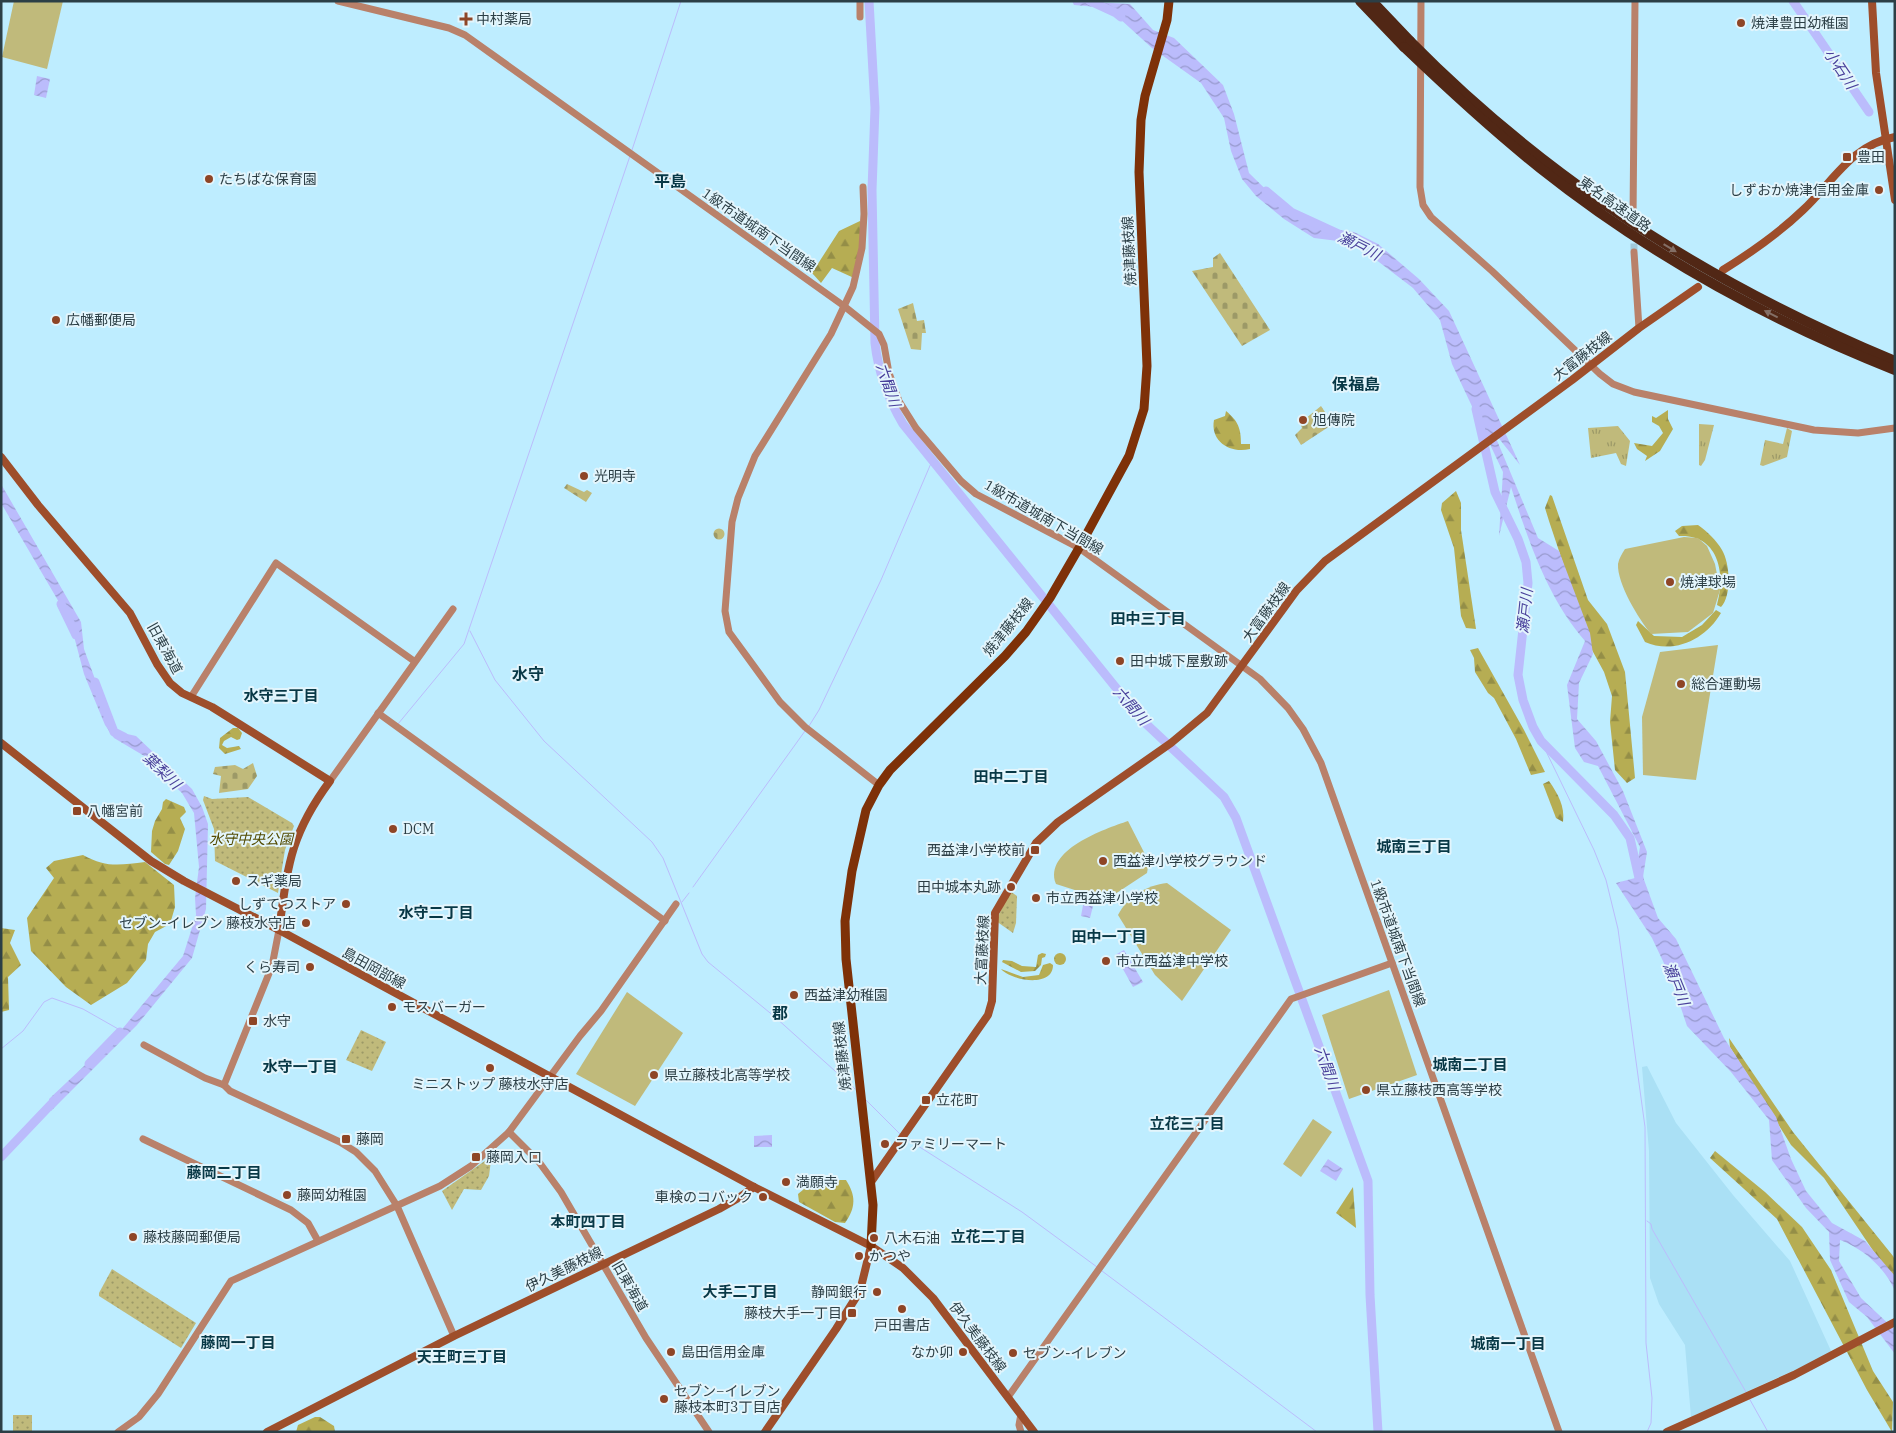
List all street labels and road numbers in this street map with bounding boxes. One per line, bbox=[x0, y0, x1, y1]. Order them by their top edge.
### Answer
street label: 東名高速道路 bbox=[1575, 173, 1655, 235]
street label: 1級市道城南下当間線 bbox=[699, 184, 819, 276]
street label: 焼津藤枝線 bbox=[1118, 216, 1140, 286]
street label: 大富藤枝線 bbox=[1549, 327, 1615, 385]
street label: 1級市道城南下当間線 bbox=[981, 476, 1107, 558]
street label: 大富藤枝線 bbox=[1238, 578, 1294, 646]
street label: 焼津藤枝線 bbox=[979, 594, 1037, 660]
street label: 旧東海道 bbox=[144, 619, 186, 677]
street label: 1級市道城南下当間線 bbox=[1367, 877, 1429, 1009]
street label: 大富藤枝線 bbox=[971, 915, 993, 985]
street label: 島田岡部線 bbox=[339, 943, 409, 993]
street label: 焼津藤枝線 bbox=[829, 1020, 855, 1092]
street label: 伊久美藤枝線 bbox=[522, 1242, 606, 1296]
street label: 旧東海道 bbox=[608, 1257, 652, 1315]
street label: 伊久美藤枝線 bbox=[946, 1298, 1010, 1376]

